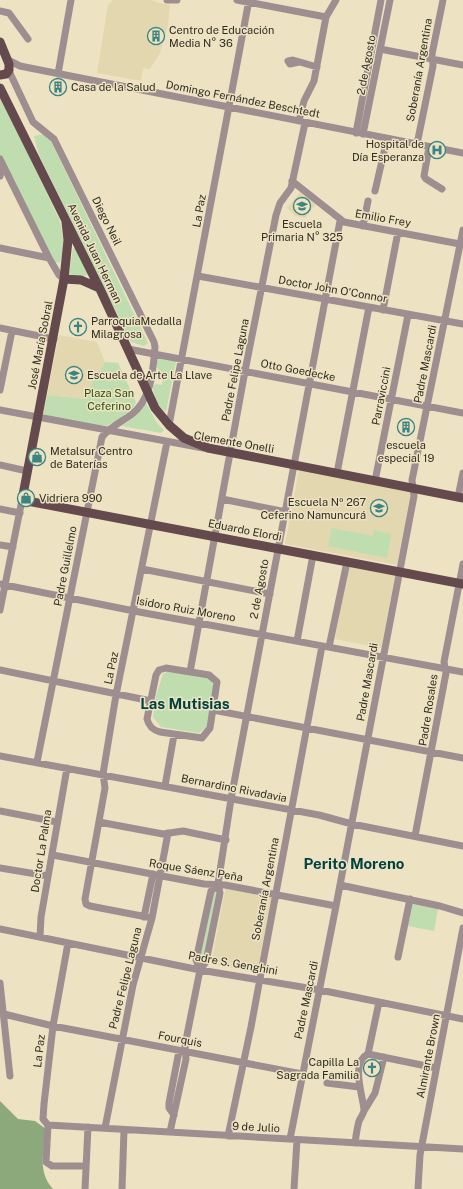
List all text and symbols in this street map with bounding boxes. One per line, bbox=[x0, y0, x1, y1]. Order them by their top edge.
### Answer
street label: Soberanía Argentina bbox=[404, 17, 434, 123]
place label: Centro de Educación Media N° 36 bbox=[169, 24, 274, 49]
building icon: Centro de Educación Media N° 36 bbox=[146, 26, 166, 46]
street label: 2 de Agosto bbox=[354, 34, 378, 96]
building icon: Casa de la Salud bbox=[48, 77, 68, 97]
street label: Domingo Fernández Beschtedt bbox=[165, 78, 321, 120]
place label: Casa de la Salud bbox=[71, 81, 156, 93]
place label: Hospital de Día Esperanza bbox=[352, 138, 424, 163]
hospital icon: Hospital de Día Esperanza bbox=[427, 140, 447, 160]
street label: La Paz bbox=[190, 194, 208, 228]
street label: Diego Neil bbox=[90, 195, 124, 247]
school or university icon: Escuela Primaria N° 325 bbox=[292, 196, 312, 216]
street label: Avenida Juan Herman bbox=[66, 201, 124, 305]
street label: Emilio Frey bbox=[354, 207, 412, 229]
place label: Escuela Primaria N° 325 bbox=[261, 218, 343, 243]
street label: Doctor John O'Connor bbox=[278, 273, 388, 305]
street label: José María Sobral bbox=[26, 300, 54, 390]
place label: ParroquiaMedalla Milagrosa bbox=[91, 315, 182, 340]
church icon: ParroquiaMedalla Milagrosa bbox=[68, 317, 88, 337]
street label: Padre Felipe Laguna bbox=[219, 318, 251, 422]
street label: Padre Mascardi bbox=[412, 324, 438, 404]
street label: Otto Goedecke bbox=[260, 357, 336, 383]
school or university icon: Escuela de Arte La Llave bbox=[64, 365, 84, 385]
street label: Parraviccini bbox=[369, 366, 393, 426]
place label: Escuela de Arte La Llave bbox=[87, 369, 212, 381]
park label: Plaza San Ceferino bbox=[84, 387, 134, 412]
building icon: escuela especial 19 bbox=[396, 417, 416, 437]
street label: Clemente Onelli bbox=[193, 429, 275, 455]
place label: escuela especial 19 bbox=[378, 439, 434, 464]
place label: Metalsur Centro de Baterías bbox=[50, 445, 133, 470]
shop icon: Metalsur Centro de Baterías bbox=[27, 447, 47, 467]
shop icon: Vidriera 990 bbox=[16, 488, 36, 508]
place label: Vidriera 990 bbox=[39, 492, 102, 504]
place label: Escuela Nº 267 Ceferino Namuncurá bbox=[260, 496, 366, 521]
school or university icon: Escuela Nº 267 Ceferino Namuncurá bbox=[369, 498, 389, 518]
street label: Eduardo Elordi bbox=[207, 517, 283, 543]
street label: Padre Guillelmo bbox=[51, 525, 79, 607]
street label: 2 de Agosto bbox=[247, 558, 271, 620]
street label: Isidoro Ruiz Moreno bbox=[135, 594, 237, 624]
street label: Padre Mascardi bbox=[354, 642, 380, 722]
street label: La Paz bbox=[102, 651, 120, 685]
street label: Padre Rosales bbox=[416, 673, 440, 747]
district label: Las Mutisias bbox=[140, 695, 230, 712]
street label: Bernardino Rivadavia bbox=[180, 772, 288, 804]
street label: Doctor La Palma bbox=[29, 809, 53, 893]
street label: Soberanía Argentina bbox=[249, 836, 281, 942]
district label: Perito Moreno bbox=[304, 855, 405, 872]
street label: Roque Sáenz Peña bbox=[148, 857, 244, 883]
street label: Padre Felipe Laguna bbox=[107, 926, 143, 1030]
street label: Padre S. Genghini bbox=[187, 949, 279, 977]
street label: Padre Mascardi bbox=[292, 960, 320, 1040]
street label: Almirante Brown bbox=[414, 1013, 442, 1099]
street label: Fourquis bbox=[157, 1029, 203, 1049]
street label: La Paz bbox=[31, 1034, 47, 1068]
place label: Capilla La Sagrada Familia bbox=[276, 1056, 359, 1081]
church icon: Capilla La Sagrada Familia bbox=[362, 1058, 382, 1078]
street label: 9 de Julio bbox=[232, 1120, 280, 1134]

